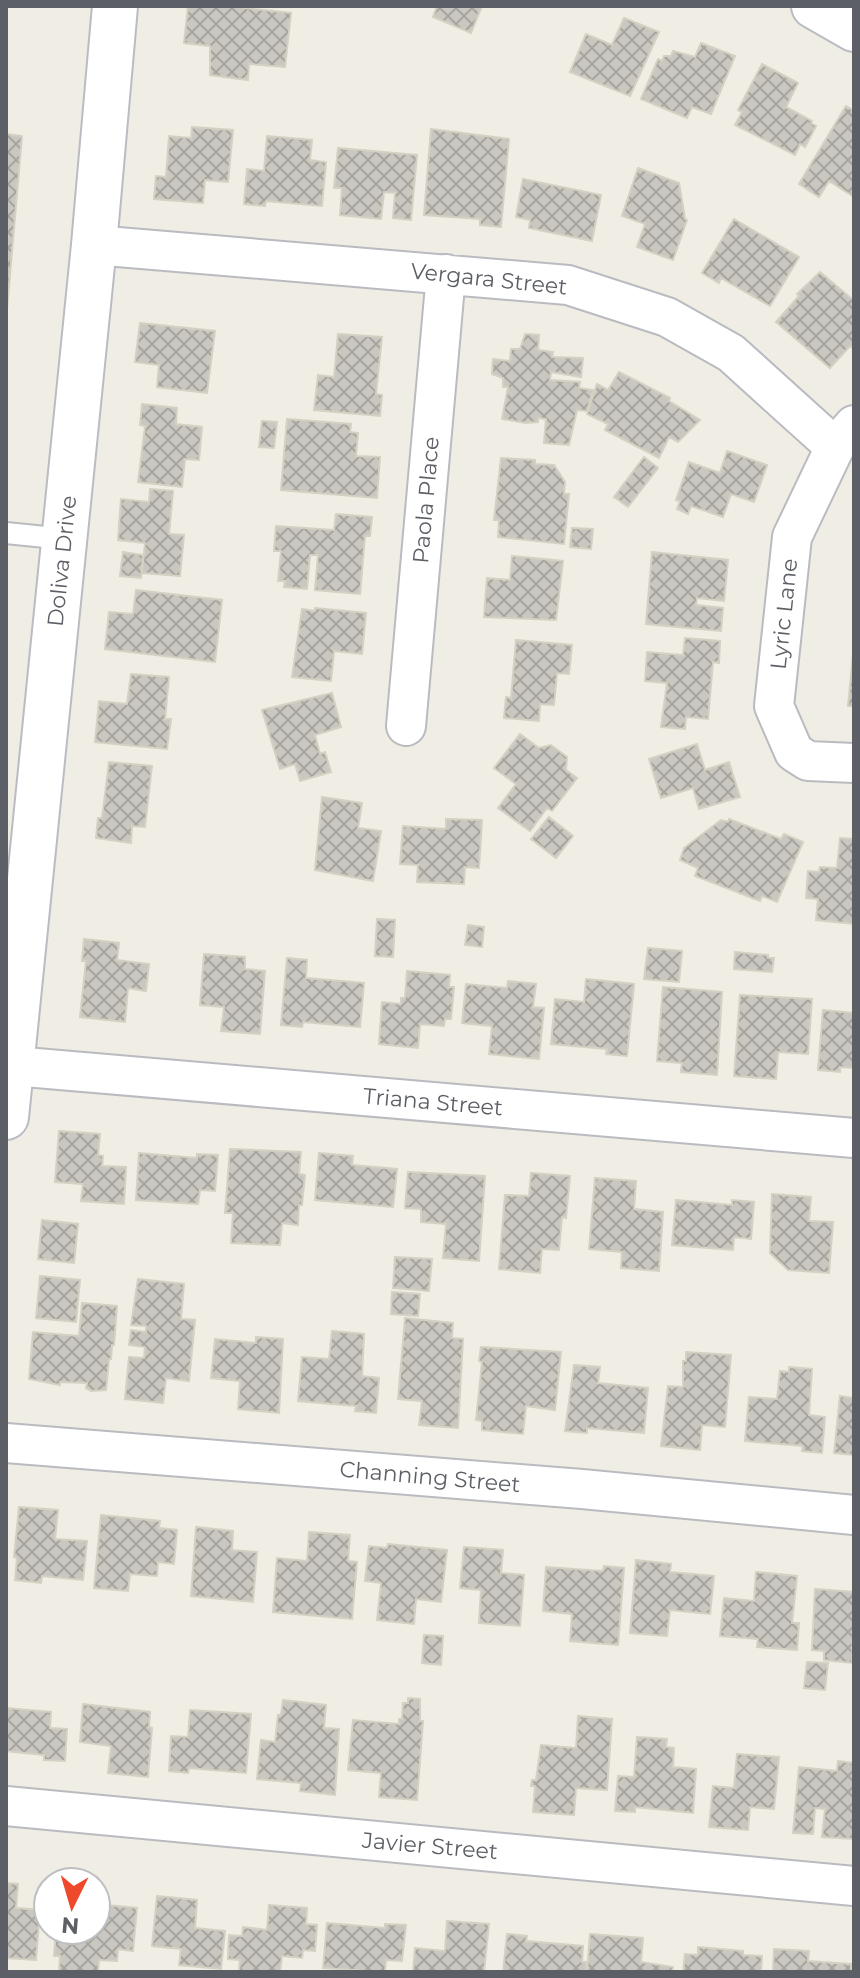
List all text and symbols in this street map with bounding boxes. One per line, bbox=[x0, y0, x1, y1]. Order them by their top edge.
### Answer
street label: Vergara Street bbox=[409, 257, 569, 301]
street label: Paola Place bbox=[407, 436, 445, 564]
street label: Doliva Drive bbox=[42, 494, 82, 628]
street label: Lyric Lane bbox=[765, 557, 803, 671]
street label: Triana Street bbox=[362, 1082, 504, 1122]
street label: Channing Street bbox=[338, 1456, 522, 1498]
street label: Javier Street bbox=[360, 1827, 499, 1865]
north arrow bbox=[32, 1866, 112, 1946]
text: N bbox=[60, 1911, 80, 1940]

